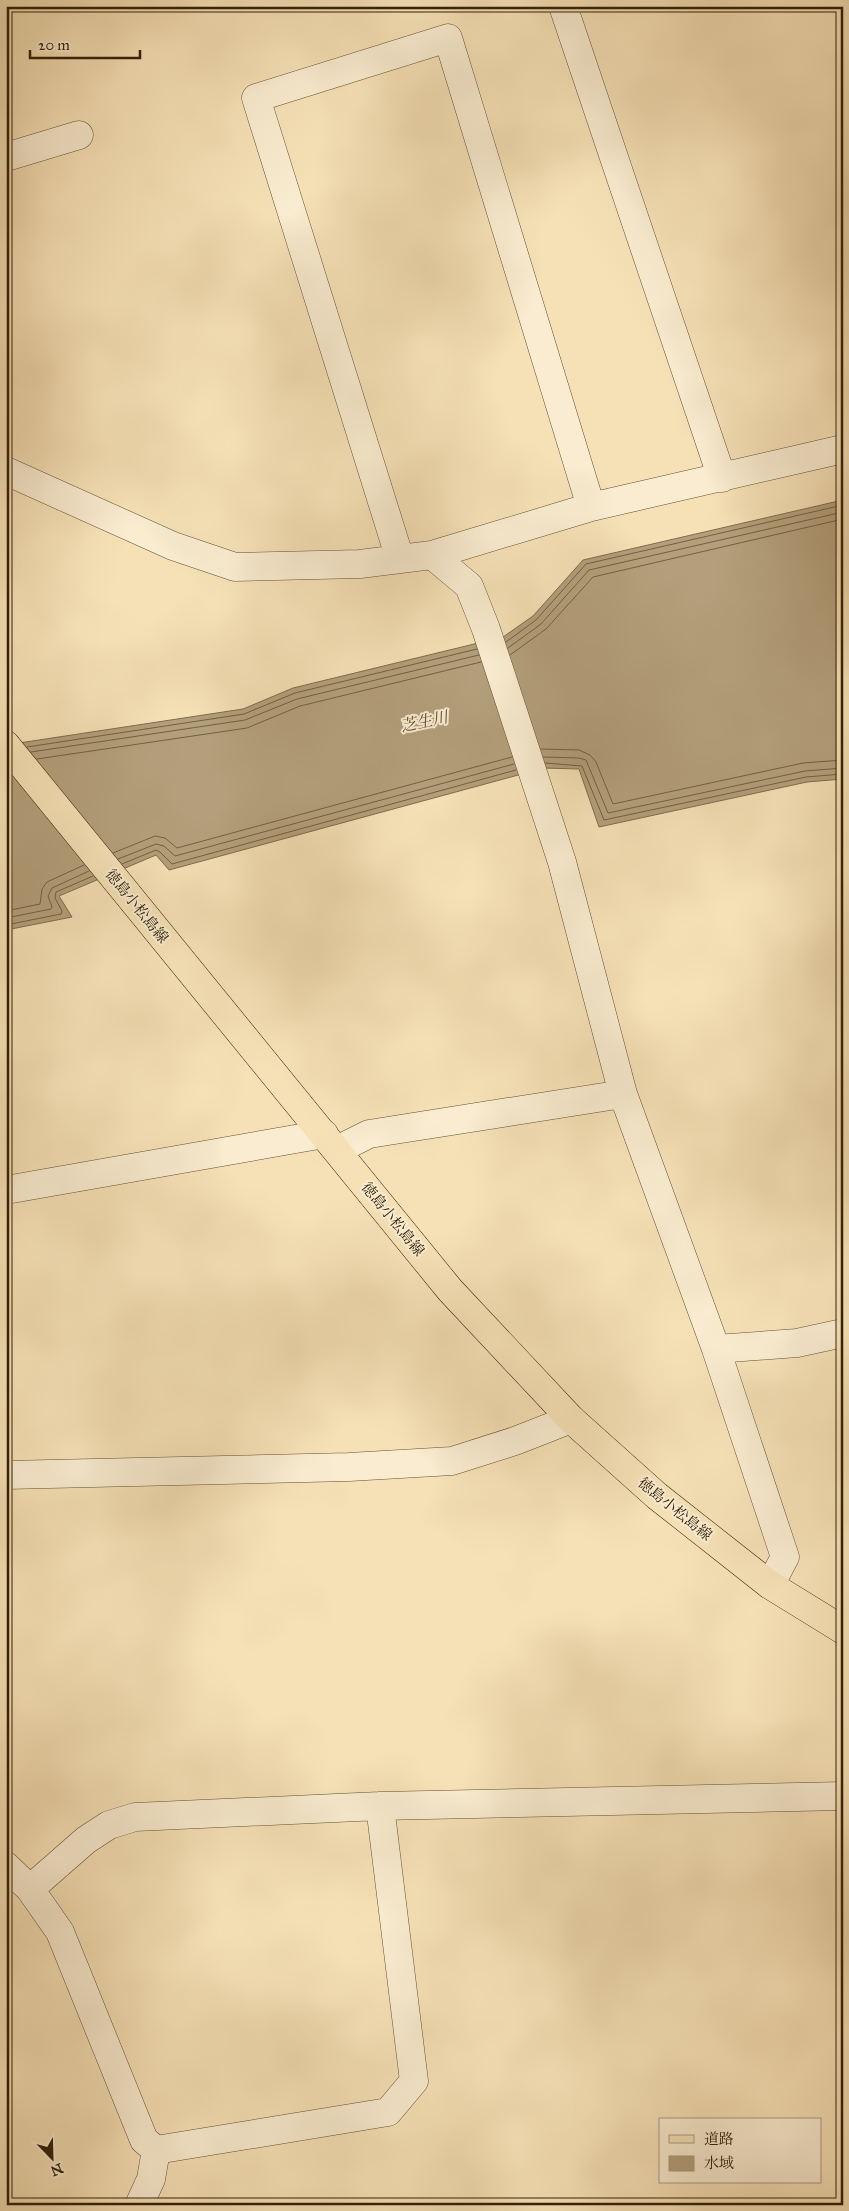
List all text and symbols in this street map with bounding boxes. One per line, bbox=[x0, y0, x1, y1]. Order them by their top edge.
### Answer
scale bar bbox=[30, 28, 140, 60]
text: 20 m bbox=[38, 36, 70, 54]
water label: 芝生川 bbox=[399, 707, 452, 736]
street label: 徳島小松島線 bbox=[102, 865, 172, 947]
street label: 徳島小松島線 bbox=[358, 1178, 428, 1260]
street label: 徳島小松島線 bbox=[634, 1474, 716, 1544]
legend bbox=[659, 2118, 822, 2184]
text: 道路 bbox=[704, 2130, 734, 2148]
north arrow bbox=[28, 2134, 78, 2184]
text: 水域 bbox=[704, 2154, 734, 2172]
text: N bbox=[48, 2159, 66, 2180]

